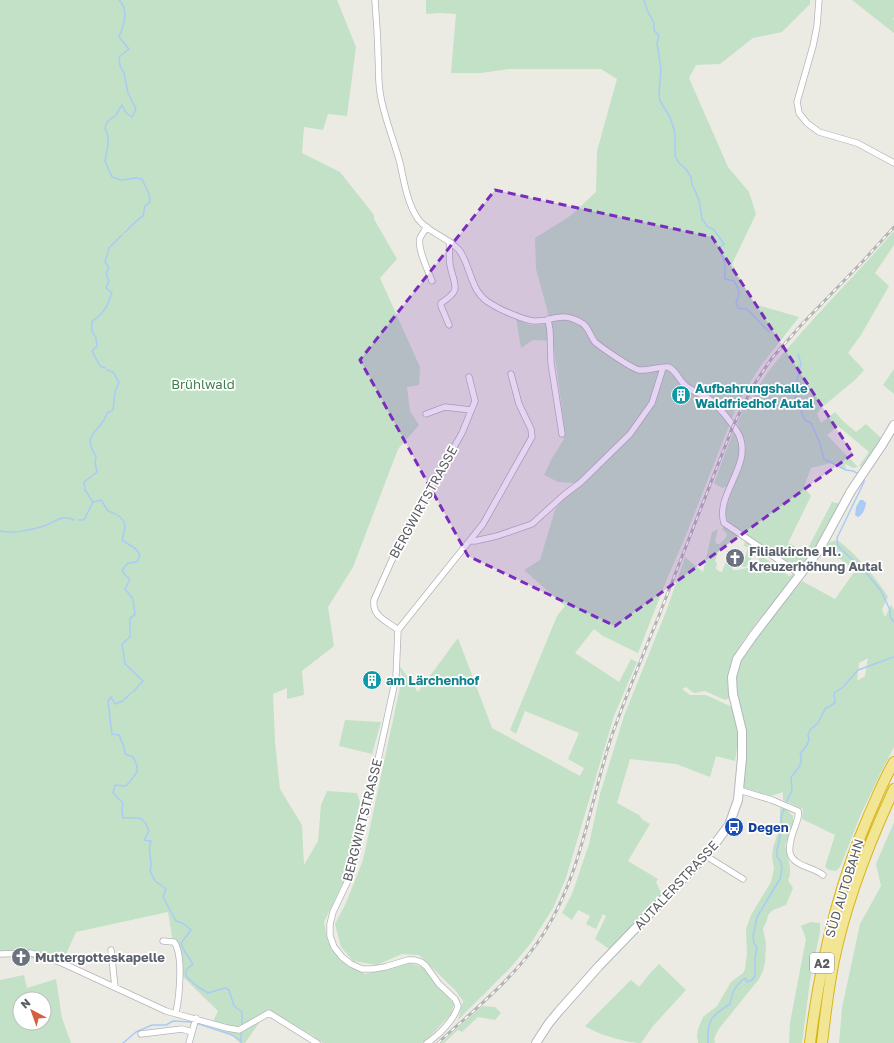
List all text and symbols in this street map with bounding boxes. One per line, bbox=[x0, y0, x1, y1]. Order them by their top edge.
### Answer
park label: Brühlwald bbox=[171, 376, 235, 392]
place label: Aufbahrungshalle Waldfriedhof Autal bbox=[695, 380, 814, 411]
building icon: Aufbahrungshalle Waldfriedhof Autal bbox=[670, 384, 692, 406]
street label: BERGWIRTSTRASSE bbox=[385, 443, 461, 561]
place label: Filialkirche Hl. Kreuzerhöhung Autal bbox=[749, 543, 883, 574]
church icon: Filialkirche Hl. Kreuzerhöhung Autal bbox=[724, 547, 746, 569]
building icon: am Lärchenhof bbox=[361, 669, 383, 691]
place label: am Lärchenhof bbox=[386, 672, 480, 688]
street label: BERGWIRTSTRASSE bbox=[339, 757, 385, 883]
bus stop icon: Degen bbox=[723, 816, 745, 838]
place label: Degen bbox=[748, 819, 789, 835]
street label: AUTALERSTRASSE bbox=[631, 837, 721, 933]
street label: SÜD AUTOBAHN bbox=[821, 837, 867, 939]
church icon: Muttergotteskapelle bbox=[10, 946, 32, 968]
place label: Muttergotteskapelle bbox=[35, 949, 165, 965]
road number: A2 bbox=[810, 953, 834, 973]
north arrow bbox=[12, 991, 52, 1031]
text: N bbox=[18, 995, 33, 1011]

